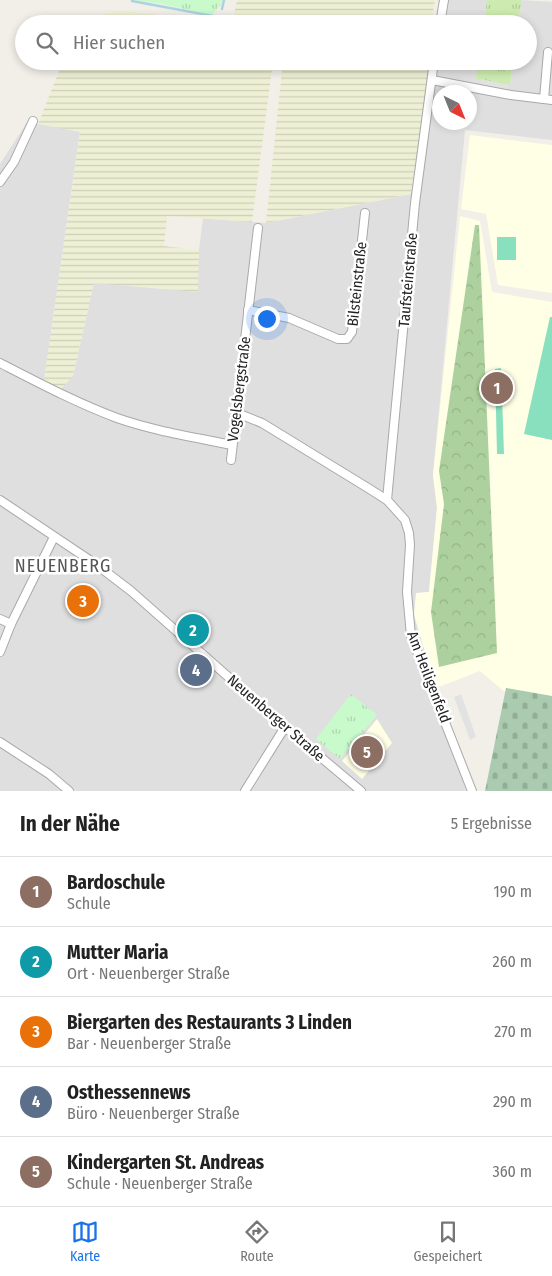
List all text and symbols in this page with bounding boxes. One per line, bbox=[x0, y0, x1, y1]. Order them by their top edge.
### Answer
search box bbox=[15, 15, 537, 70]
icon: search bbox=[33, 29, 61, 57]
text: Hier suchen bbox=[73, 31, 165, 54]
north arrow bbox=[432, 85, 477, 130]
street label: Taufsteinstraße bbox=[395, 232, 421, 328]
street label: Bilsteinstraße bbox=[344, 241, 370, 327]
your location bbox=[254, 306, 280, 332]
street label: Vogelsbergstraße bbox=[224, 335, 254, 443]
pin: 1 bbox=[481, 369, 513, 407]
district label: NEUENBERG bbox=[15, 555, 111, 577]
pin: 3 bbox=[67, 582, 99, 620]
pin: 2 bbox=[177, 611, 209, 649]
street label: Am Heiligenfeld bbox=[403, 629, 455, 725]
pin: 4 bbox=[180, 651, 212, 689]
street label: Neuenberger Straße bbox=[224, 671, 328, 765]
pin: 5 bbox=[351, 733, 383, 771]
text: In der Nähe bbox=[20, 811, 120, 837]
text: 5 Ergebnisse bbox=[451, 814, 532, 833]
text: Bardoschule bbox=[67, 871, 165, 894]
text: 1 bbox=[33, 882, 39, 901]
text: 190 m bbox=[494, 882, 532, 901]
text: Schule bbox=[67, 894, 111, 913]
text: Mutter Maria bbox=[67, 941, 169, 964]
text: 2 bbox=[32, 952, 40, 971]
text: 260 m bbox=[493, 952, 532, 971]
text: Ort · Neuenberger Straße bbox=[67, 964, 230, 983]
text: Biergarten des Restaurants 3 Linden bbox=[67, 1011, 352, 1034]
text: 3 bbox=[32, 1022, 40, 1041]
text: 270 m bbox=[494, 1022, 532, 1041]
text: Bar · Neuenberger Straße bbox=[67, 1034, 231, 1053]
text: Osthessennews bbox=[67, 1081, 191, 1104]
text: 4 bbox=[32, 1092, 40, 1111]
text: 290 m bbox=[493, 1092, 532, 1111]
text: Büro · Neuenberger Straße bbox=[67, 1104, 240, 1123]
text: Kindergarten St. Andreas bbox=[67, 1151, 264, 1174]
text: 5 bbox=[32, 1162, 40, 1181]
text: 360 m bbox=[492, 1162, 532, 1181]
text: Schule · Neuenberger Straße bbox=[67, 1174, 253, 1193]
tab: Karte bbox=[70, 1218, 100, 1265]
tab: Route bbox=[240, 1218, 274, 1265]
tab: Gespeichert bbox=[413, 1218, 482, 1265]

